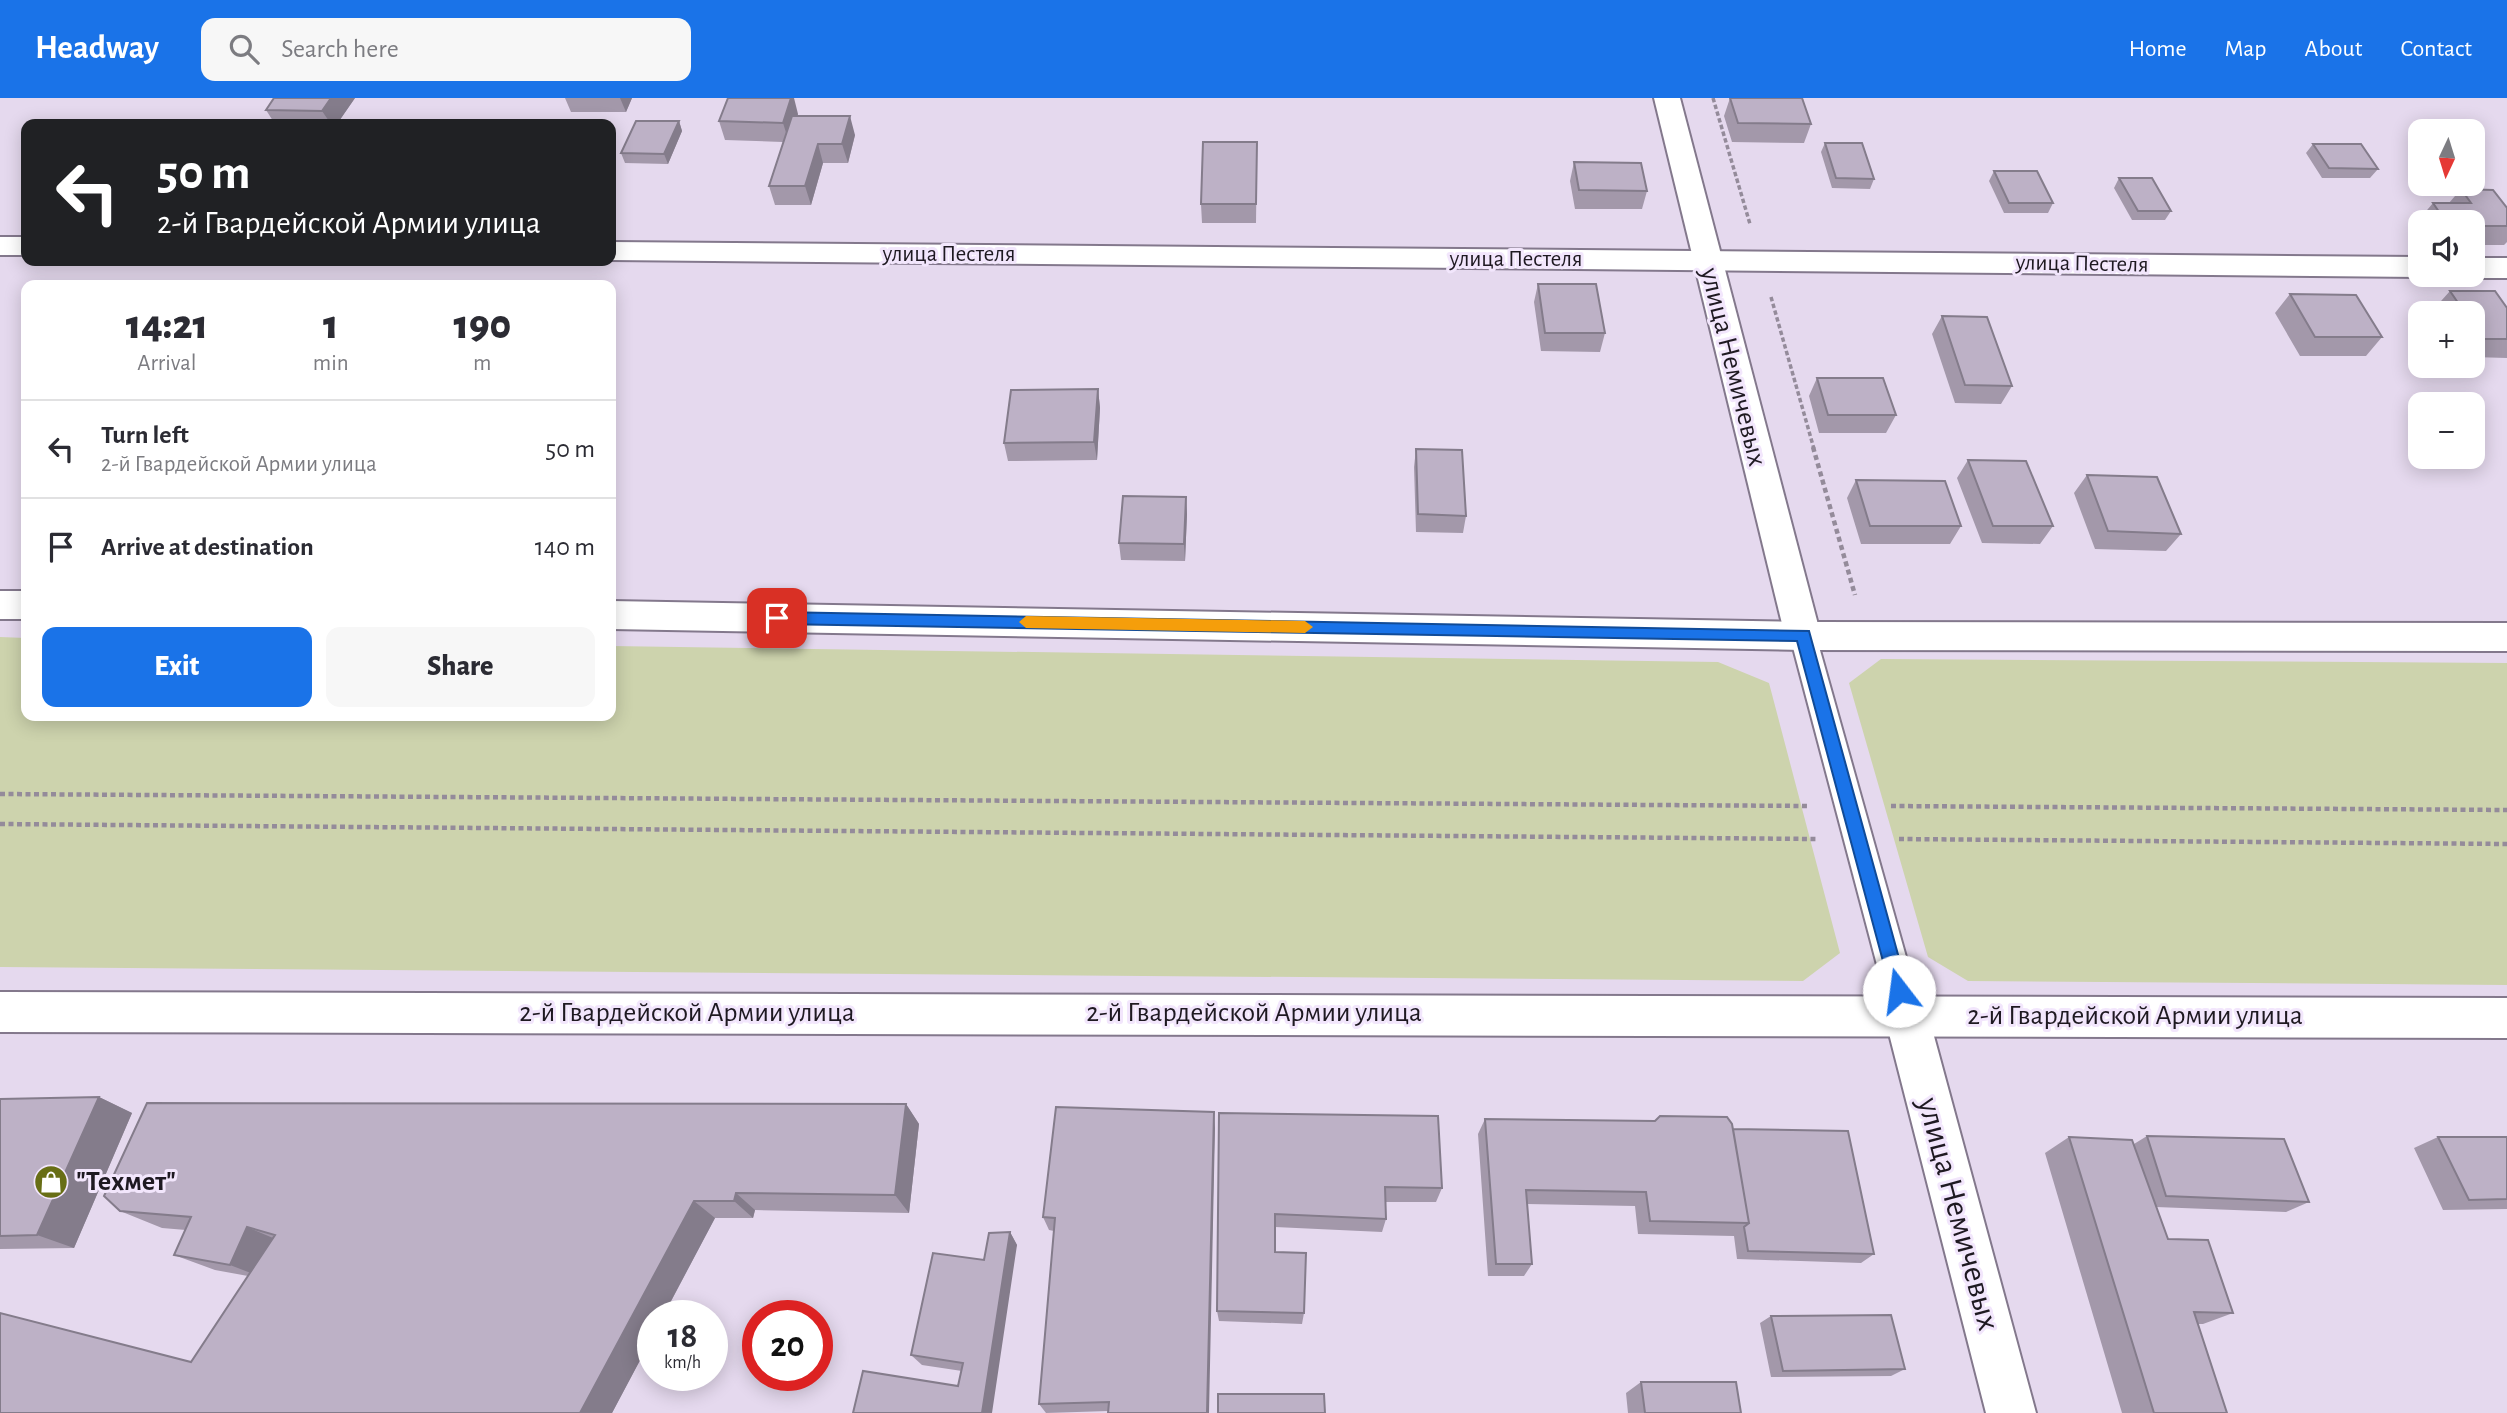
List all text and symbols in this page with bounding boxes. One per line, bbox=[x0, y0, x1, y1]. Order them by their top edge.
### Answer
search box bbox=[201, 18, 691, 81]
icon: search bbox=[225, 30, 263, 68]
text: Headway bbox=[35, 32, 159, 65]
text: Search here bbox=[281, 36, 399, 62]
text: Home bbox=[2129, 37, 2187, 61]
text: Map bbox=[2225, 37, 2267, 61]
text: About bbox=[2305, 37, 2362, 61]
text: Contact bbox=[2400, 37, 2472, 61]
north arrow bbox=[2408, 119, 2485, 196]
map controls bbox=[2408, 119, 2485, 469]
icon: left bbox=[42, 147, 133, 238]
text: 50 m bbox=[157, 149, 251, 198]
text: 2-й Гвардейской Армии улица bbox=[157, 207, 541, 239]
button: sound bbox=[2408, 210, 2485, 287]
street label: улица Пестеля bbox=[881, 243, 1016, 266]
street label: улица Пестеля bbox=[1448, 248, 1583, 271]
street label: улица Пестеля bbox=[2014, 251, 2149, 277]
street label: улица Немичевых bbox=[1695, 264, 1771, 469]
button: + bbox=[2408, 301, 2485, 378]
text: 14:21 bbox=[126, 304, 208, 346]
text: 1 bbox=[323, 304, 338, 346]
text: 190 bbox=[453, 304, 511, 346]
text: Arrival bbox=[137, 352, 196, 375]
text: min bbox=[313, 352, 349, 375]
text: m bbox=[473, 352, 492, 375]
button: − bbox=[2408, 392, 2485, 469]
text: Turn left bbox=[101, 422, 189, 448]
icon: left bbox=[42, 430, 80, 468]
text: 50 m bbox=[545, 436, 595, 462]
text: 2-й Гвардейской Армии улица bbox=[101, 453, 377, 476]
icon: arrive bbox=[42, 528, 80, 566]
text: Arrive at destination bbox=[101, 534, 314, 560]
text: 140 m bbox=[535, 534, 595, 560]
pin bbox=[747, 588, 807, 648]
icon: arrive bbox=[758, 599, 796, 637]
button: Exit bbox=[42, 627, 312, 707]
button: Share bbox=[326, 627, 595, 707]
position arrow bbox=[1862, 954, 1936, 1028]
street label: 2-й Гвардейской Армии улица bbox=[519, 999, 855, 1027]
street label: 2-й Гвардейской Армии улица bbox=[1086, 999, 1422, 1027]
street label: 2-й Гвардейской Армии улица bbox=[1967, 1002, 2303, 1030]
street label: улица Немичевых bbox=[1911, 1093, 2005, 1334]
shop icon: "Техмет" bbox=[32, 1163, 70, 1201]
place label: "Техмет" bbox=[76, 1168, 176, 1196]
speed limit sign: 20 bbox=[742, 1300, 833, 1391]
text: 18 bbox=[668, 1319, 697, 1354]
text: km/h bbox=[664, 1354, 701, 1372]

